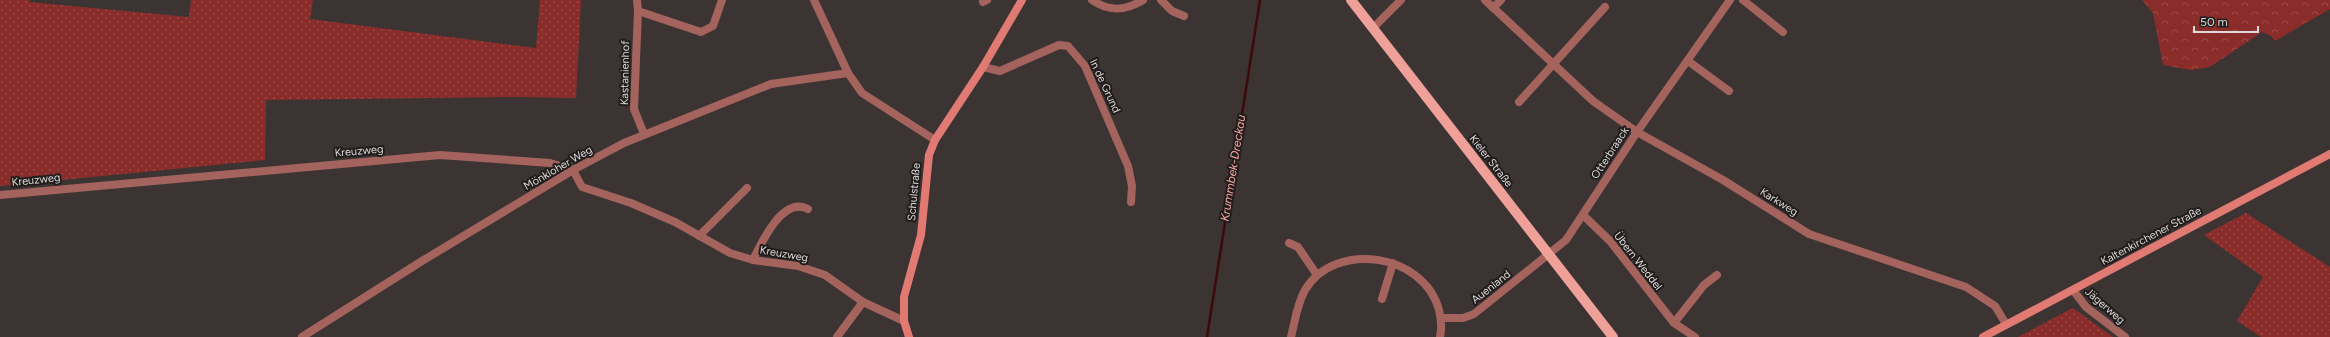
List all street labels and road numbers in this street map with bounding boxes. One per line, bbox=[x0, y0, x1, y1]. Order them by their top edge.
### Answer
street label: Kastanienhof bbox=[618, 40, 632, 105]
street label: In de Grund bbox=[1087, 57, 1123, 115]
street label: Otterbraack bbox=[1588, 124, 1632, 181]
street label: Kieler Straße bbox=[1467, 132, 1515, 190]
street label: Kreuzweg bbox=[334, 142, 384, 160]
street label: Mönkloher Weg bbox=[521, 143, 595, 193]
street label: Schulstraße bbox=[905, 162, 923, 222]
street label: Kreuzweg bbox=[11, 171, 61, 189]
street label: Karkweg bbox=[1758, 185, 1800, 219]
street label: Kaltenkirchener Straße bbox=[2099, 204, 2203, 268]
street label: Übern Weddel bbox=[1611, 229, 1666, 293]
street label: Kreuzweg bbox=[759, 243, 809, 265]
street label: Auenland bbox=[1469, 268, 1513, 306]
street label: Jägerweg bbox=[2082, 285, 2128, 327]

